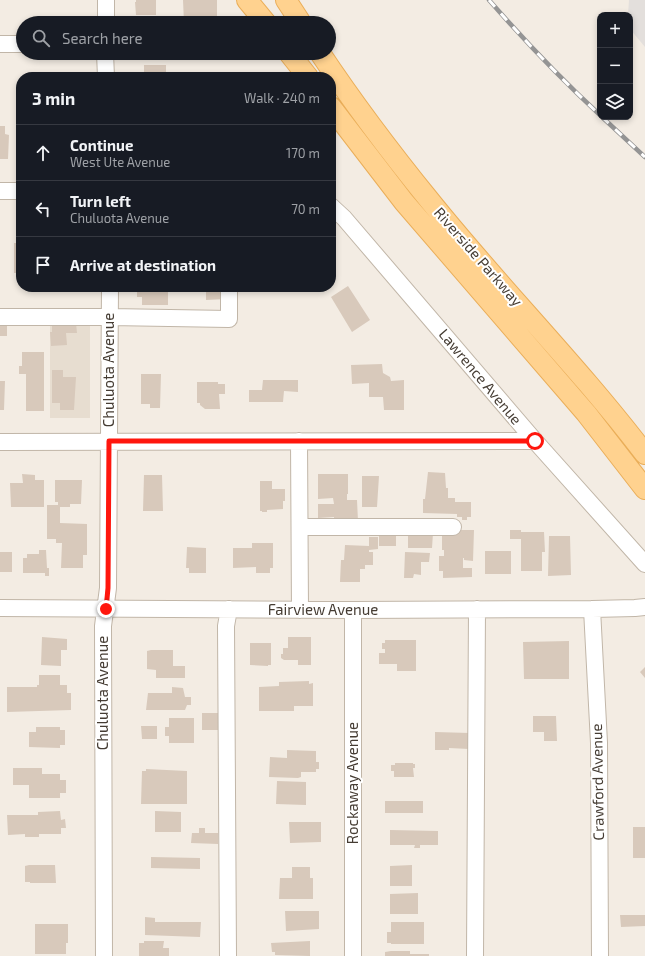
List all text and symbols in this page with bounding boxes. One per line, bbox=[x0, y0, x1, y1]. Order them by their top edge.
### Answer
map controls bbox=[597, 12, 633, 120]
button: + bbox=[597, 12, 633, 48]
search box bbox=[16, 16, 336, 60]
icon: search bbox=[30, 27, 52, 49]
text: Search here bbox=[62, 29, 143, 47]
button: − bbox=[597, 48, 633, 84]
button: layers bbox=[597, 84, 633, 120]
text: 3 min bbox=[32, 88, 75, 108]
text: Walk · 240 m bbox=[244, 90, 320, 106]
text: Continue bbox=[70, 136, 133, 154]
icon: ahead bbox=[32, 142, 54, 164]
text: 170 m bbox=[286, 145, 320, 161]
text: West Ute Avenue bbox=[70, 154, 170, 170]
text: Turn left bbox=[70, 192, 131, 210]
icon: left bbox=[32, 198, 54, 220]
text: 70 m bbox=[291, 201, 320, 217]
street label: Riverside Parkway bbox=[431, 203, 527, 310]
text: Chuluota Avenue bbox=[70, 210, 169, 226]
icon: arrive bbox=[32, 254, 54, 276]
text: Arrive at destination bbox=[70, 256, 216, 274]
street label: Chuluota Avenue bbox=[99, 313, 117, 427]
street label: Lawrence Avenue bbox=[435, 325, 526, 428]
route start bbox=[526, 432, 544, 450]
route end bbox=[97, 600, 115, 618]
street label: Fairview Avenue bbox=[268, 600, 378, 618]
street label: Chuluota Avenue bbox=[93, 636, 111, 750]
street label: Rockaway Avenue bbox=[343, 722, 361, 844]
street label: Crawford Avenue bbox=[587, 723, 607, 841]

